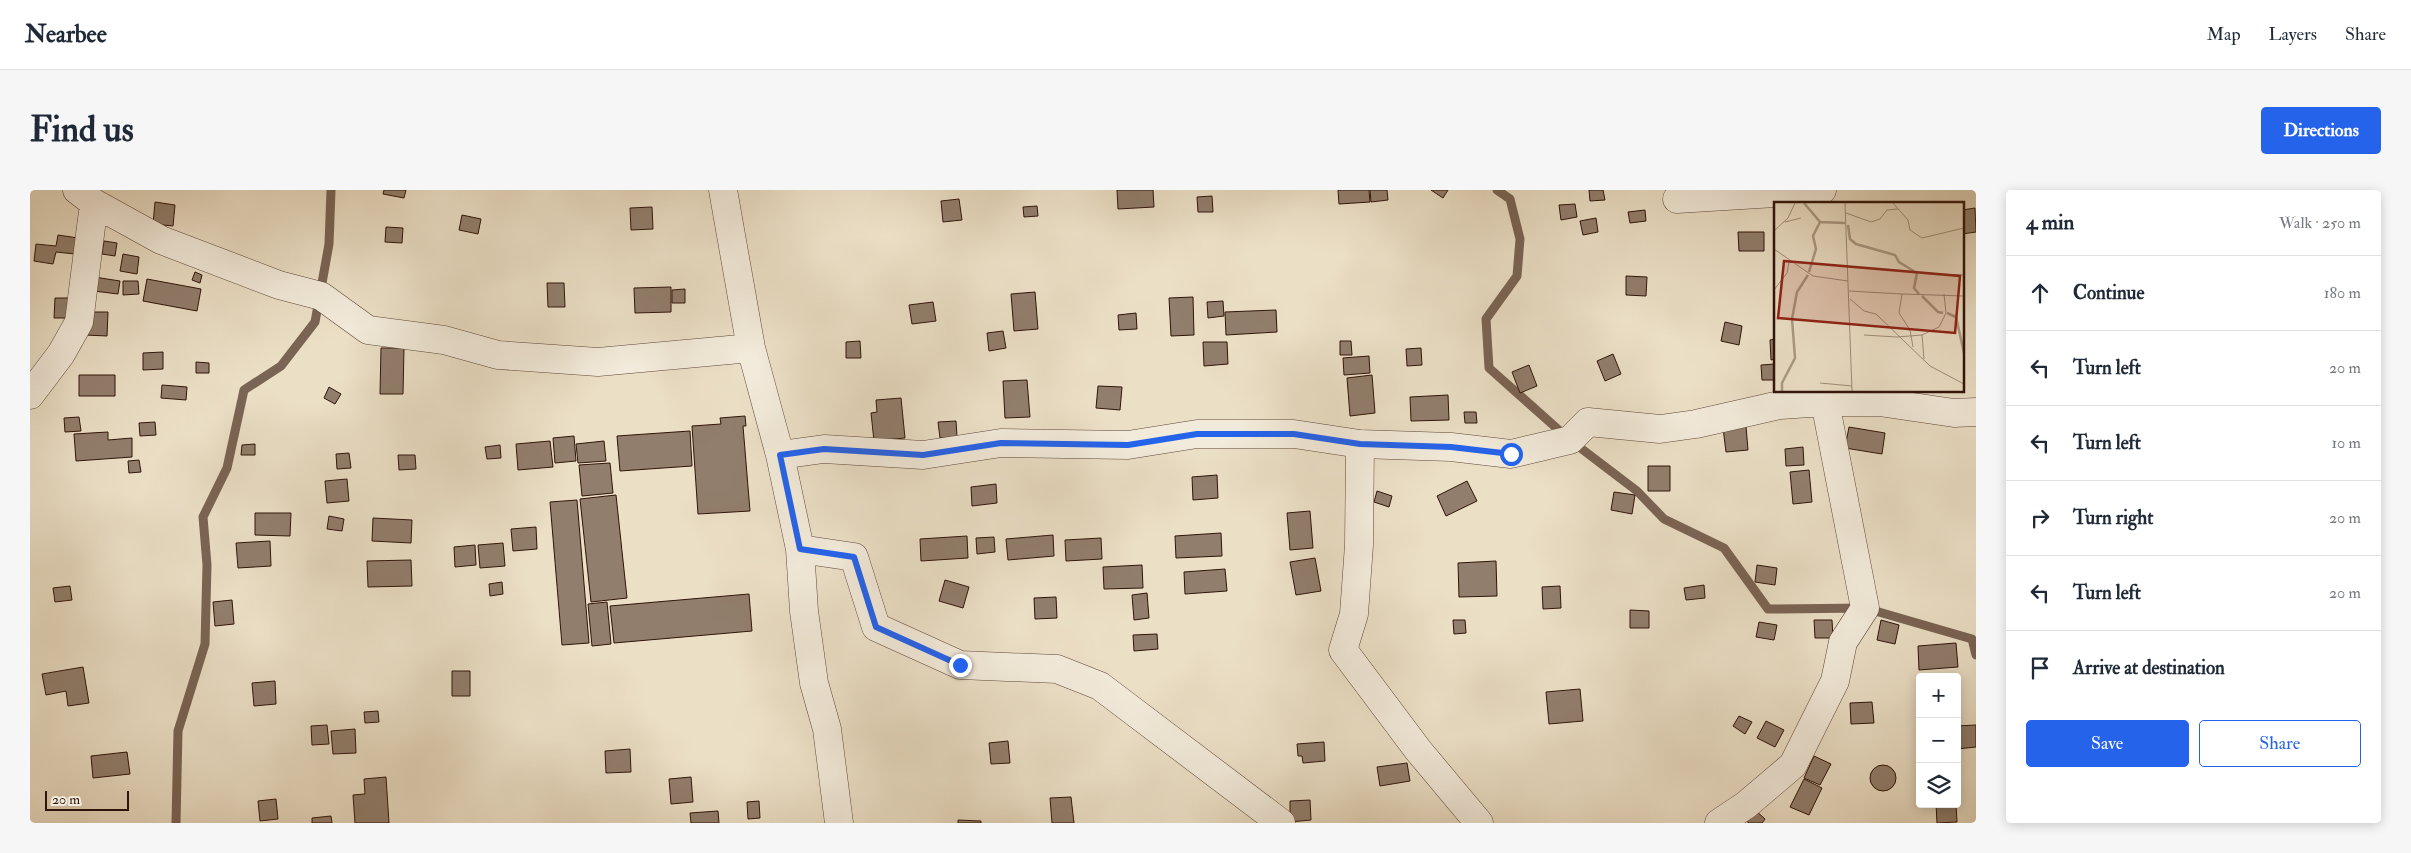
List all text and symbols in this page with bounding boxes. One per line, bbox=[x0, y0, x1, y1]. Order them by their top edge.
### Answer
text: Nearbee bbox=[25, 19, 107, 50]
text: Map bbox=[2207, 23, 2241, 46]
text: Layers bbox=[2269, 23, 2317, 46]
text: Share bbox=[2345, 23, 2386, 46]
button: Directions bbox=[2261, 107, 2381, 154]
text: Find us bbox=[30, 108, 134, 152]
inset map bbox=[1774, 202, 1964, 392]
text: 4 min bbox=[2026, 209, 2074, 236]
text: Walk · 250 m bbox=[2279, 213, 2361, 233]
icon: ahead bbox=[2026, 279, 2054, 307]
text: Continue bbox=[2073, 281, 2144, 305]
text: 180 m bbox=[2324, 283, 2361, 303]
icon: left bbox=[2026, 354, 2054, 382]
text: Turn left bbox=[2073, 356, 2141, 380]
text: 20 m bbox=[2329, 358, 2361, 378]
icon: left bbox=[2026, 429, 2054, 457]
text: Turn left bbox=[2073, 431, 2141, 455]
text: 10 m bbox=[2331, 433, 2361, 453]
route start bbox=[1500, 443, 1523, 466]
icon: right bbox=[2026, 504, 2054, 532]
text: Turn right bbox=[2073, 506, 2153, 530]
text: 20 m bbox=[2329, 508, 2361, 528]
icon: left bbox=[2026, 579, 2054, 607]
text: Turn left bbox=[2073, 581, 2141, 605]
text: 20 m bbox=[2329, 583, 2361, 603]
route end bbox=[949, 654, 972, 677]
icon: arrive bbox=[2026, 654, 2054, 682]
text: Arrive at destination bbox=[2073, 656, 2225, 680]
map controls bbox=[1916, 673, 1961, 808]
button: + bbox=[1916, 673, 1961, 718]
button: − bbox=[1916, 718, 1961, 763]
button: Save bbox=[2026, 720, 2189, 767]
button: Share bbox=[2199, 720, 2361, 767]
button: layers bbox=[1916, 763, 1961, 808]
scale bar bbox=[45, 788, 129, 811]
text: 20 m bbox=[52, 791, 80, 808]

